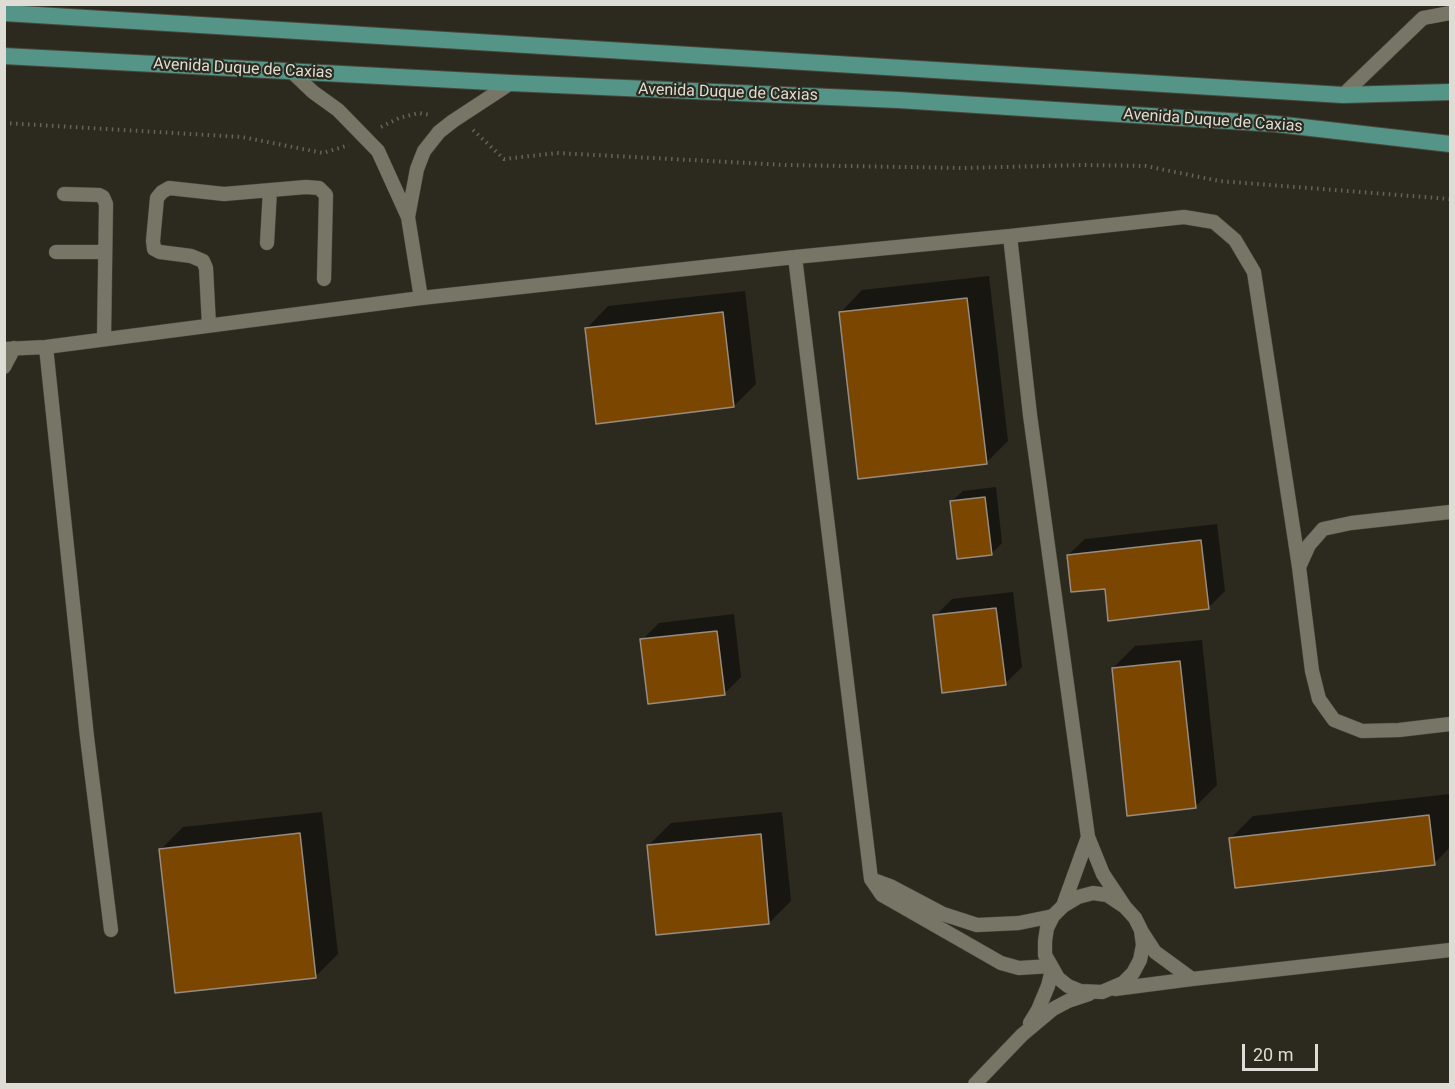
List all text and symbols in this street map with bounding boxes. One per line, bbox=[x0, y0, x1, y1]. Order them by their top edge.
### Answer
street label: Avenida Duque de Caxias bbox=[153, 55, 333, 83]
street label: Avenida Duque de Caxias bbox=[638, 80, 818, 106]
street label: Avenida Duque de Caxias bbox=[1123, 105, 1303, 137]
scale bar bbox=[1245, 1032, 1322, 1070]
text: 20 m bbox=[1253, 1044, 1293, 1065]

